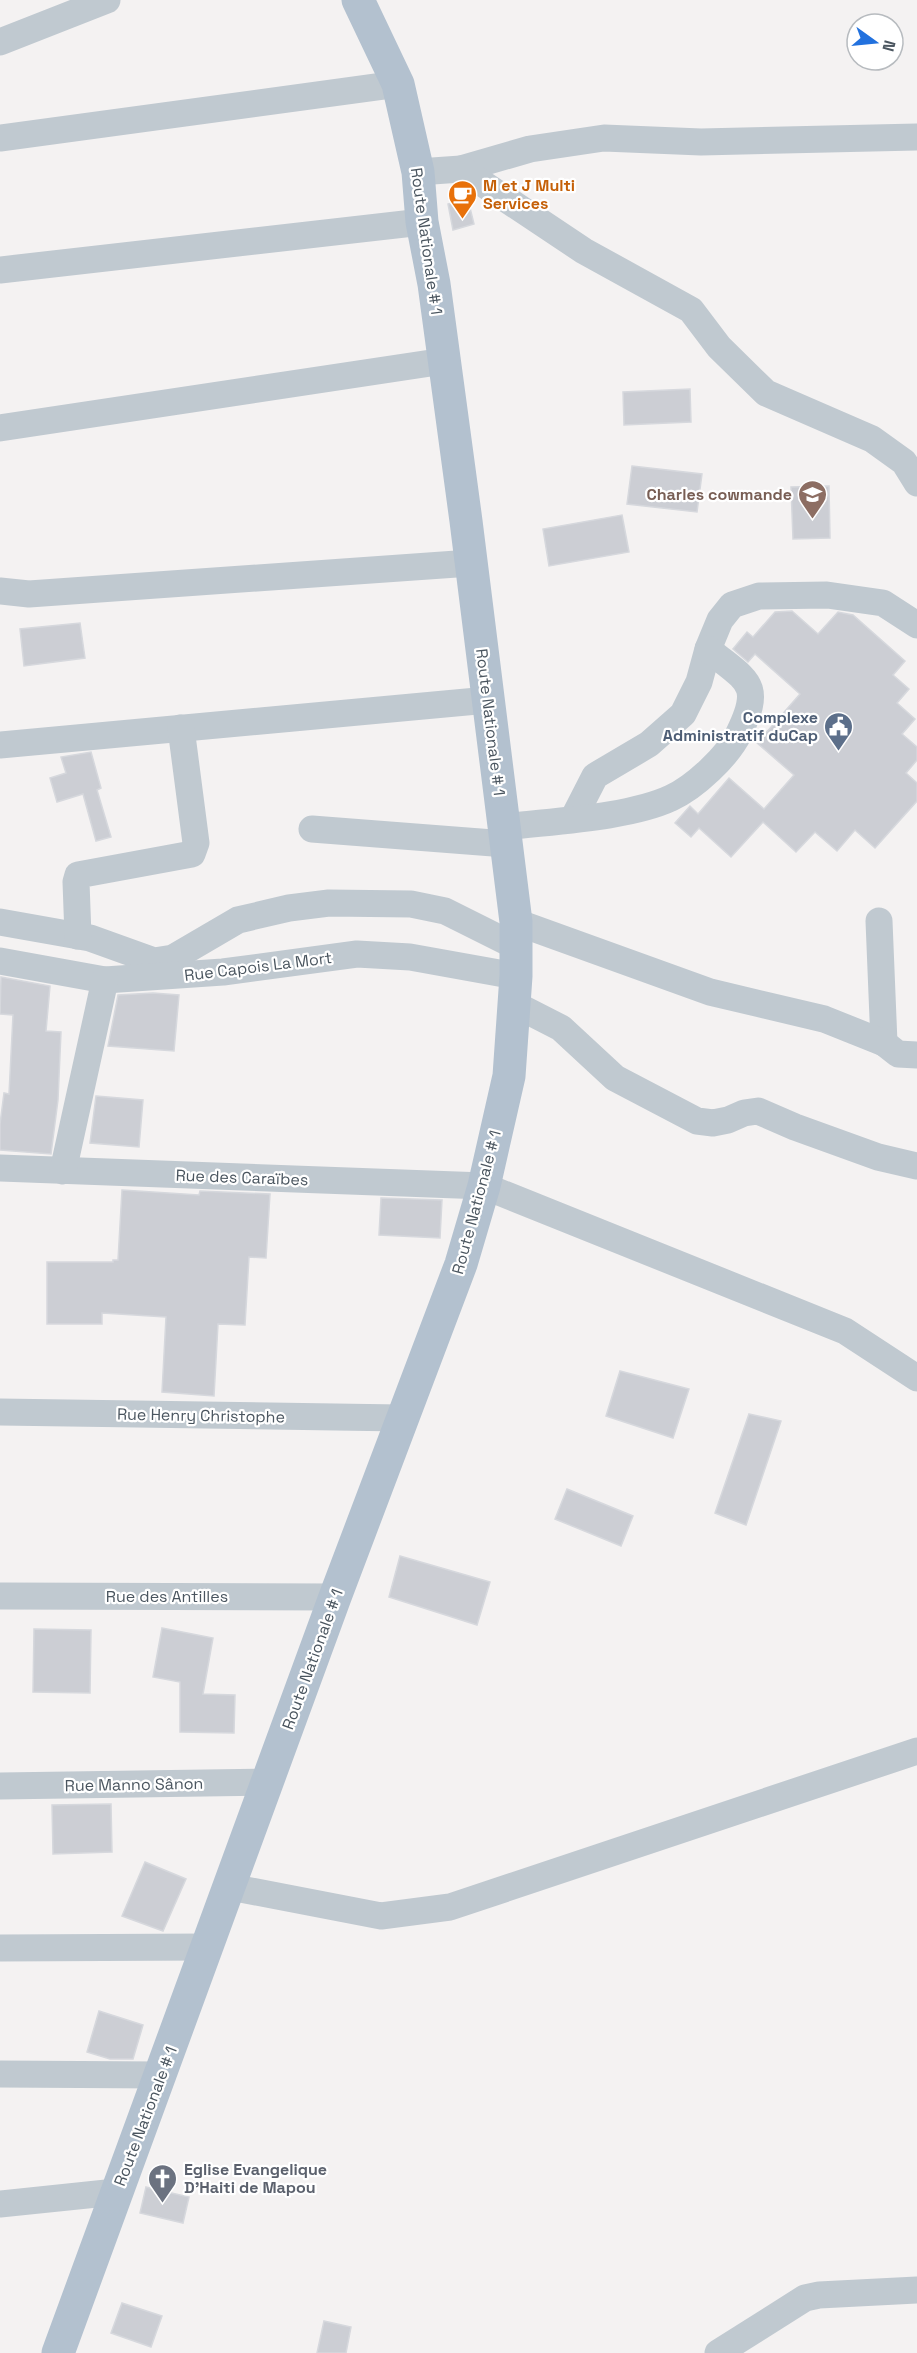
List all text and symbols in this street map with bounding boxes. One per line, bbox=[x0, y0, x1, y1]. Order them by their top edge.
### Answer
north arrow bbox=[845, 12, 905, 72]
text: N bbox=[877, 38, 901, 54]
street label: Route Nationale # 1 bbox=[406, 166, 447, 316]
place label: M et J Multi Services bbox=[483, 175, 575, 214]
cafe icon: M et J Multi Services bbox=[446, 178, 478, 220]
school or university icon: Charles cowmande bbox=[797, 478, 829, 520]
place label: Charles cowmande bbox=[646, 484, 792, 505]
street label: Route Nationale # 1 bbox=[471, 647, 510, 797]
place label: Complexe Administratif duCap bbox=[663, 707, 818, 746]
public building icon: Complexe Administratif duCap bbox=[823, 710, 855, 752]
street label: Rue Capois La Mort bbox=[183, 947, 333, 986]
street label: Route Nationale # 1 bbox=[447, 1128, 506, 1276]
street label: Rue des Caraïbes bbox=[175, 1165, 309, 1190]
street label: Rue Henry Christophe bbox=[117, 1404, 285, 1427]
street label: Rue des Antilles bbox=[106, 1586, 228, 1607]
street label: Route Nationale # 1 bbox=[277, 1586, 348, 1732]
street label: Rue Manno Sânon bbox=[65, 1773, 204, 1796]
street label: Route Nationale # 1 bbox=[109, 2043, 182, 2189]
place label: Eglise Evangelique D'Haiti de Mapou bbox=[184, 2159, 327, 2198]
church icon: Eglise Evangelique D'Haiti de Mapou bbox=[147, 2162, 179, 2204]

